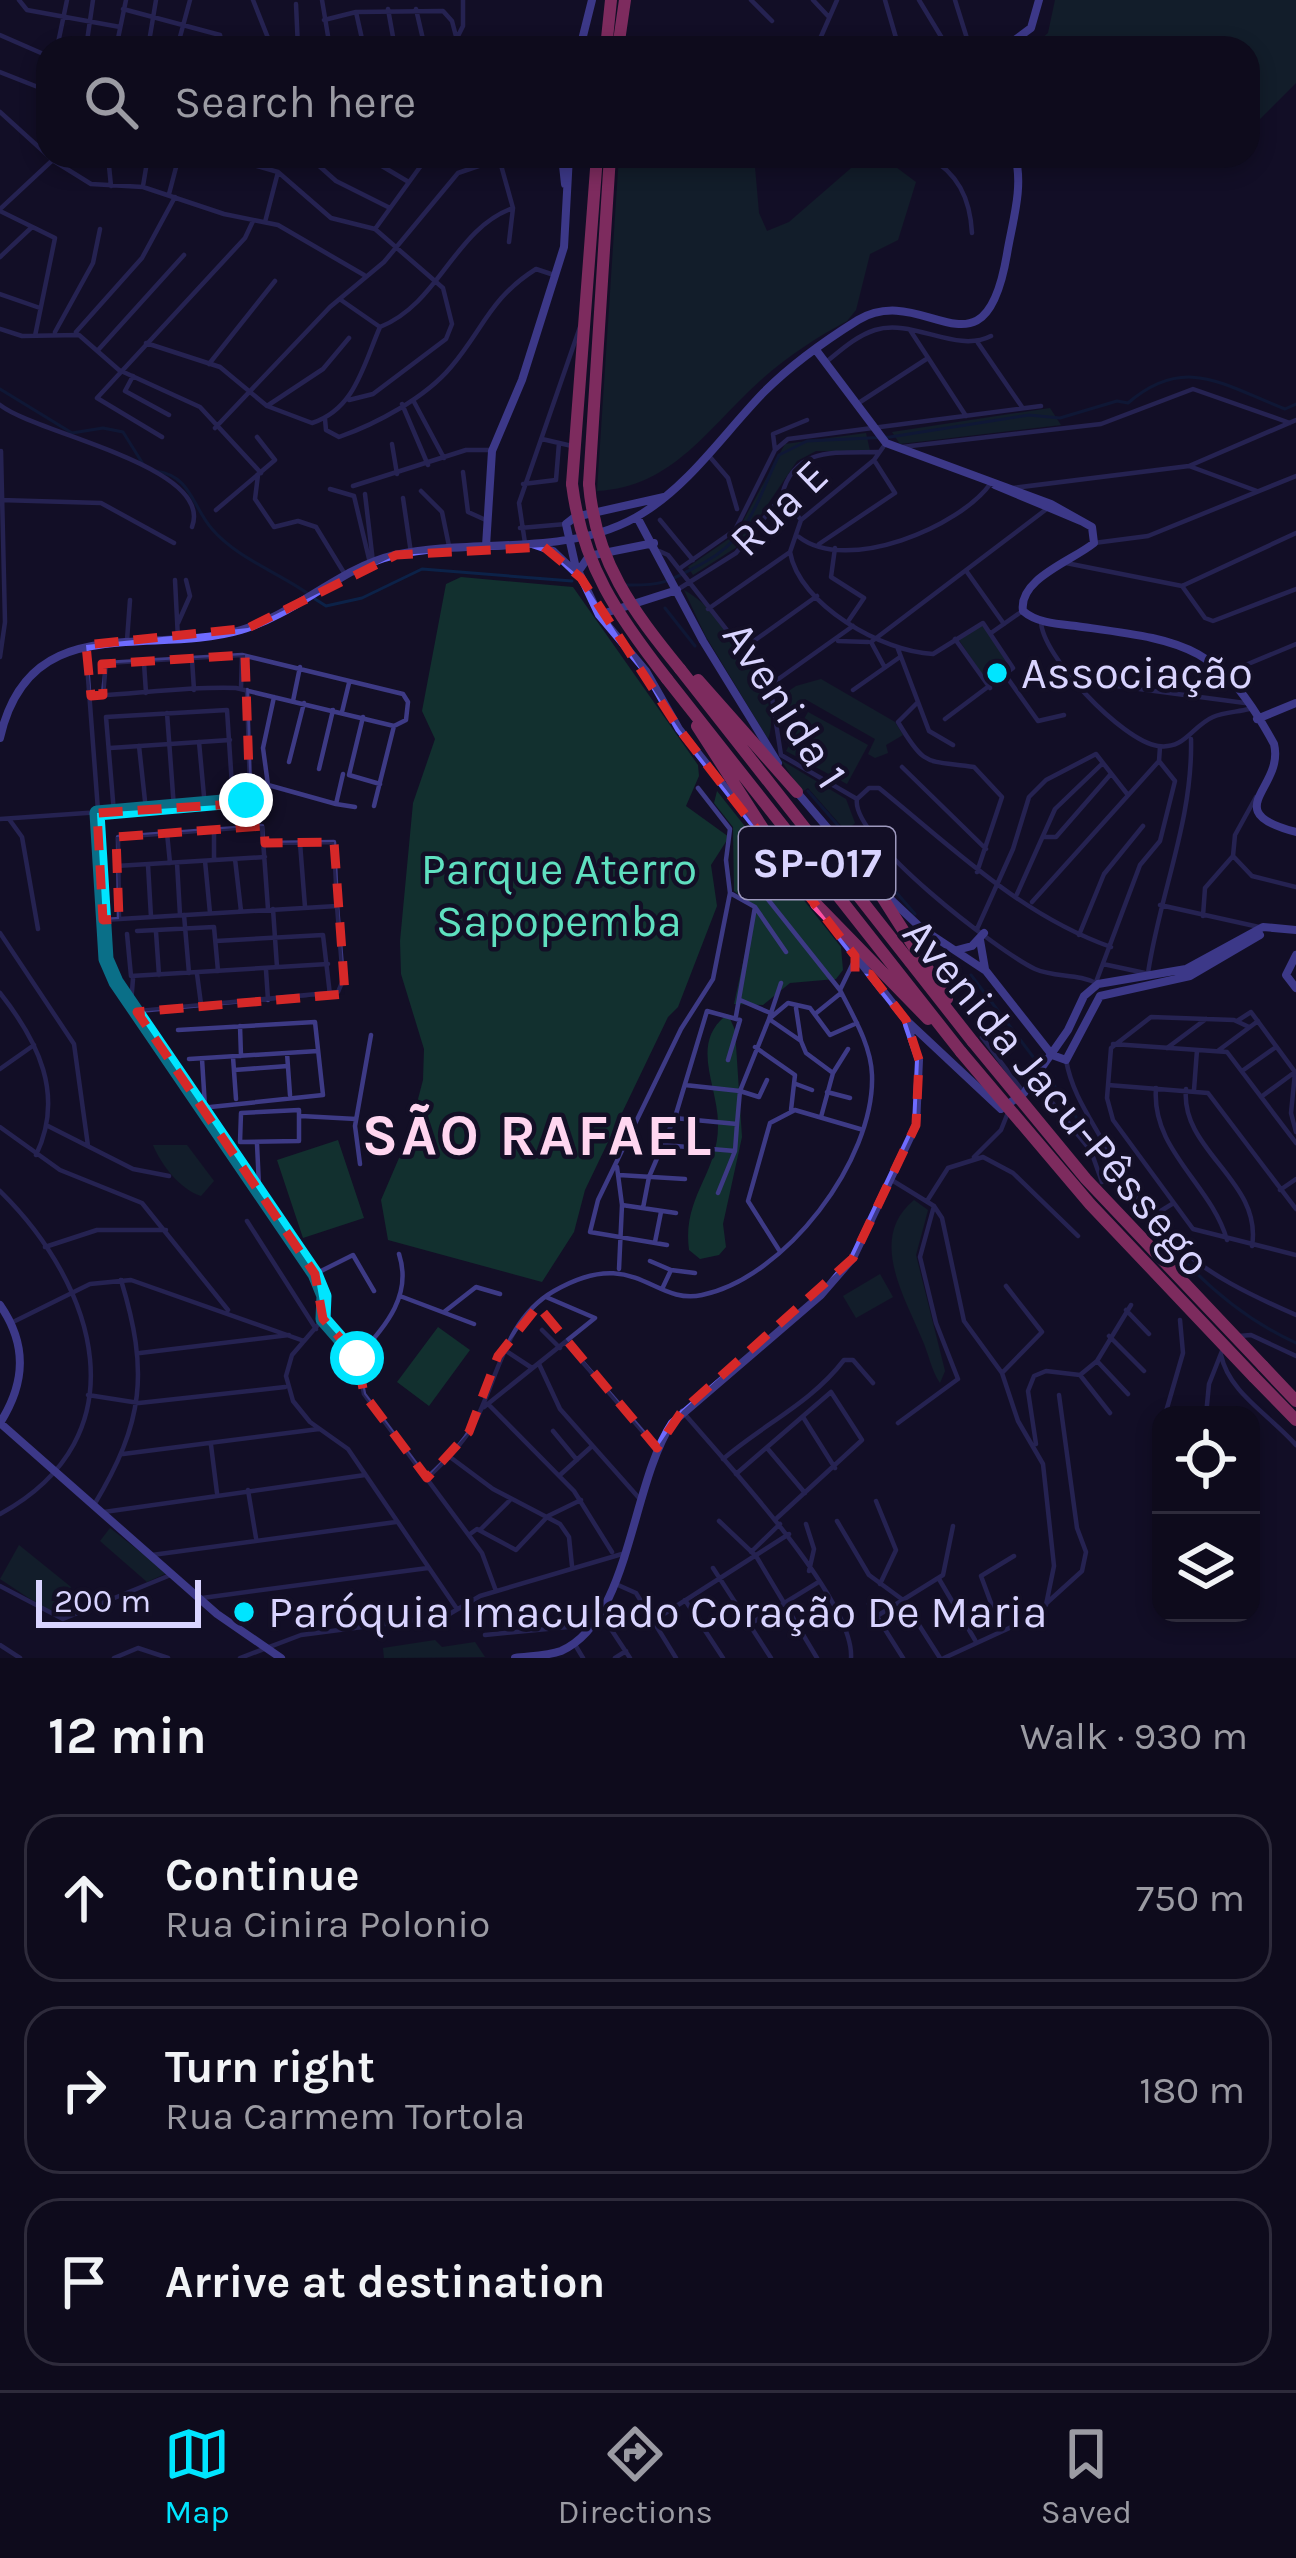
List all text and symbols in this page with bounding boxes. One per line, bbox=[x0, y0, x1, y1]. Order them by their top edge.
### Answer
search box bbox=[36, 36, 1260, 168]
icon: search bbox=[78, 69, 144, 135]
text: Search here bbox=[174, 76, 416, 128]
street label: Rua E bbox=[719, 449, 839, 567]
street label: Avenida 1 bbox=[712, 612, 858, 798]
place label: Associação bbox=[1021, 647, 1253, 699]
marker: Associação bbox=[984, 660, 1010, 686]
route end bbox=[219, 773, 273, 827]
road number: SP-017 bbox=[739, 827, 895, 899]
park label: Parque Aterro Sapopemba bbox=[421, 843, 697, 947]
street label: Avenida Jacu-Pêssego bbox=[891, 908, 1222, 1287]
district label: SÃO RAFAEL bbox=[362, 1103, 714, 1169]
route start bbox=[330, 1331, 384, 1385]
map controls bbox=[1152, 1406, 1260, 1622]
button: locate bbox=[1152, 1406, 1260, 1514]
button: layers bbox=[1152, 1514, 1260, 1622]
scale bar bbox=[36, 1574, 201, 1627]
text: 200 m bbox=[54, 1582, 151, 1620]
place label: Paróquia Imaculado Coração De Maria bbox=[268, 1586, 1048, 1639]
marker: Paróquia Imaculado Coração De Maria bbox=[231, 1599, 257, 1625]
text: 12 min bbox=[48, 1706, 207, 1766]
text: Walk · 930 m bbox=[1020, 1713, 1248, 1759]
text: Continue bbox=[165, 1849, 360, 1901]
icon: ahead bbox=[51, 1865, 117, 1931]
text: 750 m bbox=[1136, 1875, 1245, 1921]
text: Rua Cinira Polonio bbox=[165, 1901, 490, 1947]
text: Turn right bbox=[165, 2041, 375, 2093]
icon: right bbox=[51, 2057, 117, 2123]
text: 180 m bbox=[1139, 2067, 1245, 2113]
text: Rua Carmem Tortola bbox=[165, 2093, 525, 2139]
icon: arrive bbox=[51, 2249, 117, 2315]
text: Arrive at destination bbox=[165, 2256, 605, 2308]
tab: Map bbox=[164, 2421, 230, 2531]
tab: Directions bbox=[558, 2421, 713, 2531]
tab: Saved bbox=[1041, 2421, 1132, 2531]

